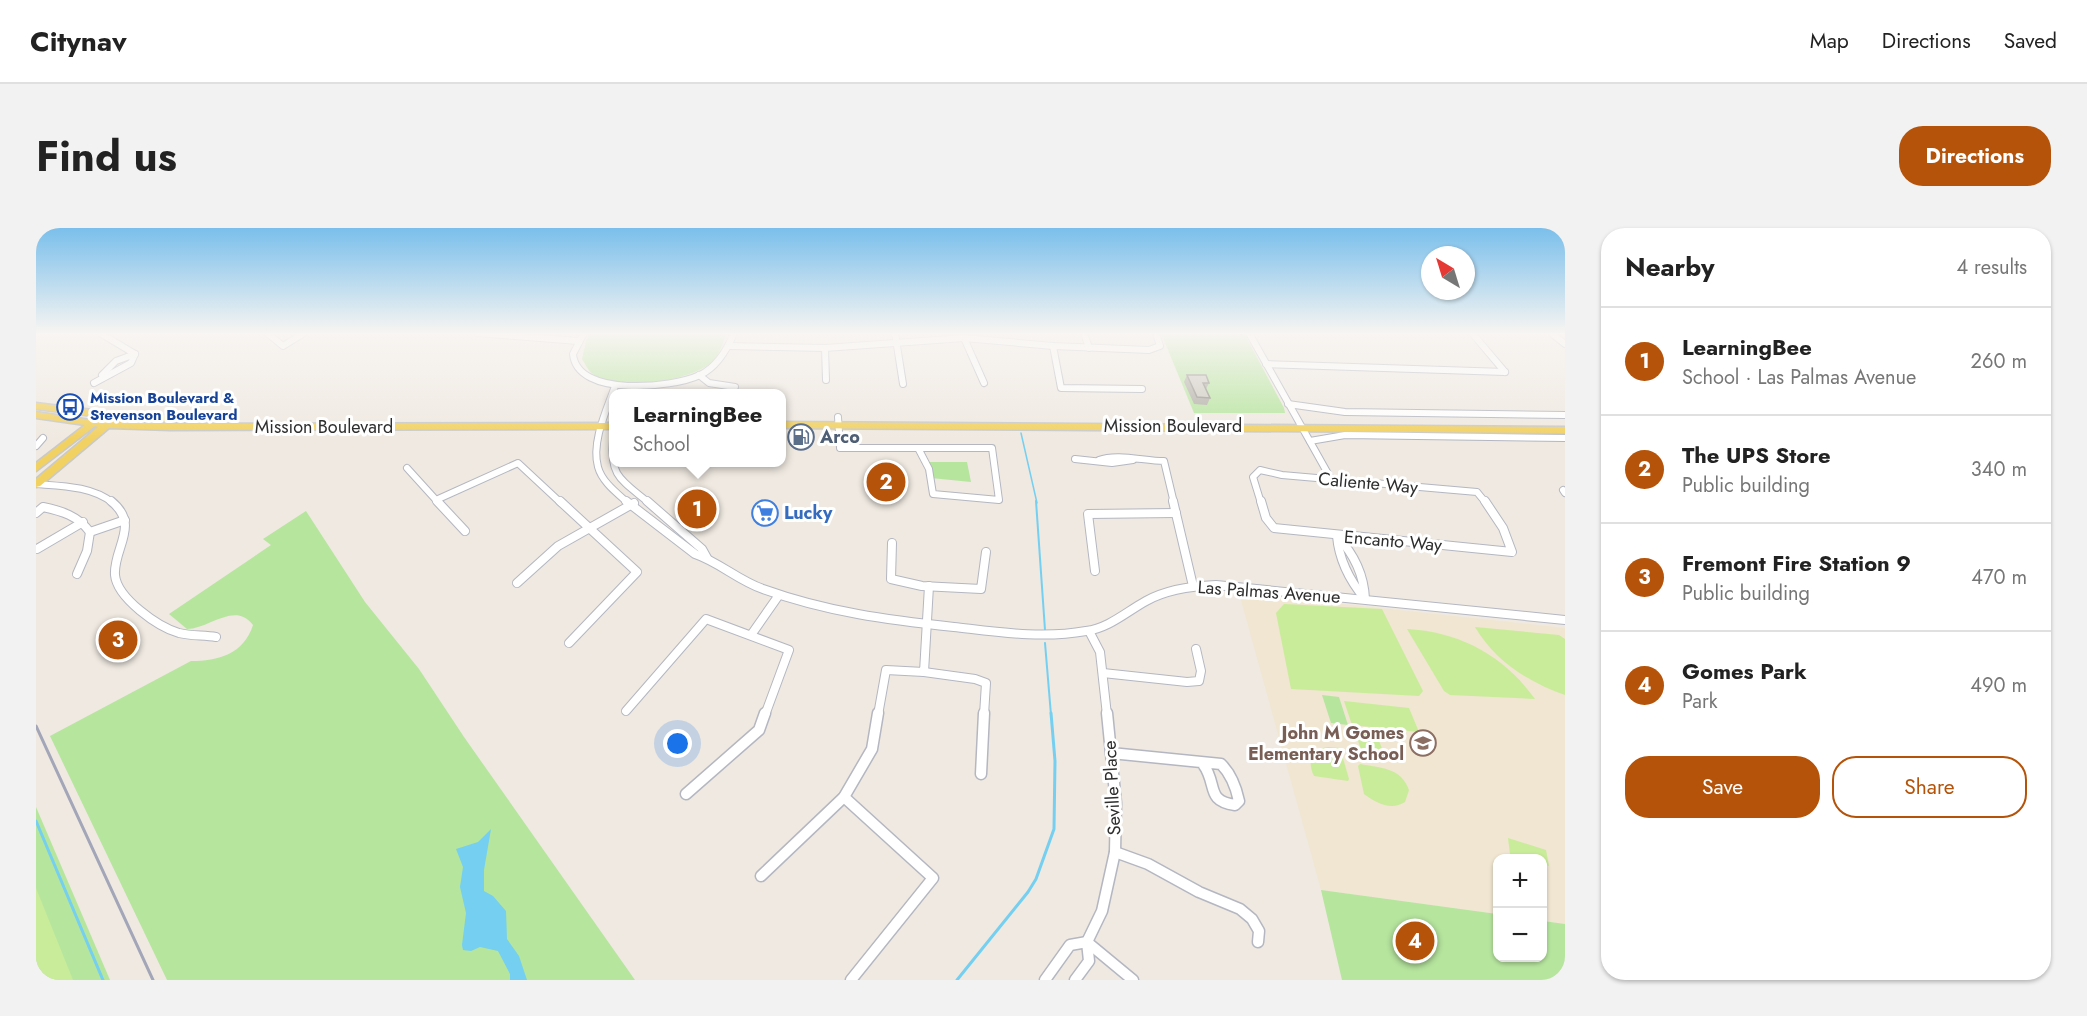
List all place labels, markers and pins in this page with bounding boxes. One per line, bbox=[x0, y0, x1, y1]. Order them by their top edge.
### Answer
place label: Mission Boulevard & Stevenson Boulevard bbox=[90, 387, 238, 426]
bus stop icon: Mission Boulevard & Stevenson Boulevard bbox=[55, 392, 85, 422]
fuel station icon: Arco bbox=[786, 422, 816, 452]
place label: Arco bbox=[819, 424, 860, 450]
pin: 2 bbox=[866, 460, 906, 504]
pin: 1 bbox=[678, 486, 716, 532]
supermarket icon: Lucky bbox=[750, 498, 780, 528]
place label: Lucky bbox=[784, 500, 833, 526]
pin: 3 bbox=[98, 618, 137, 662]
place label: John M Gomes Elementary School bbox=[1248, 720, 1404, 767]
school or university icon: John M Gomes Elementary School bbox=[1408, 728, 1438, 758]
pin: 4 bbox=[1396, 918, 1434, 964]

